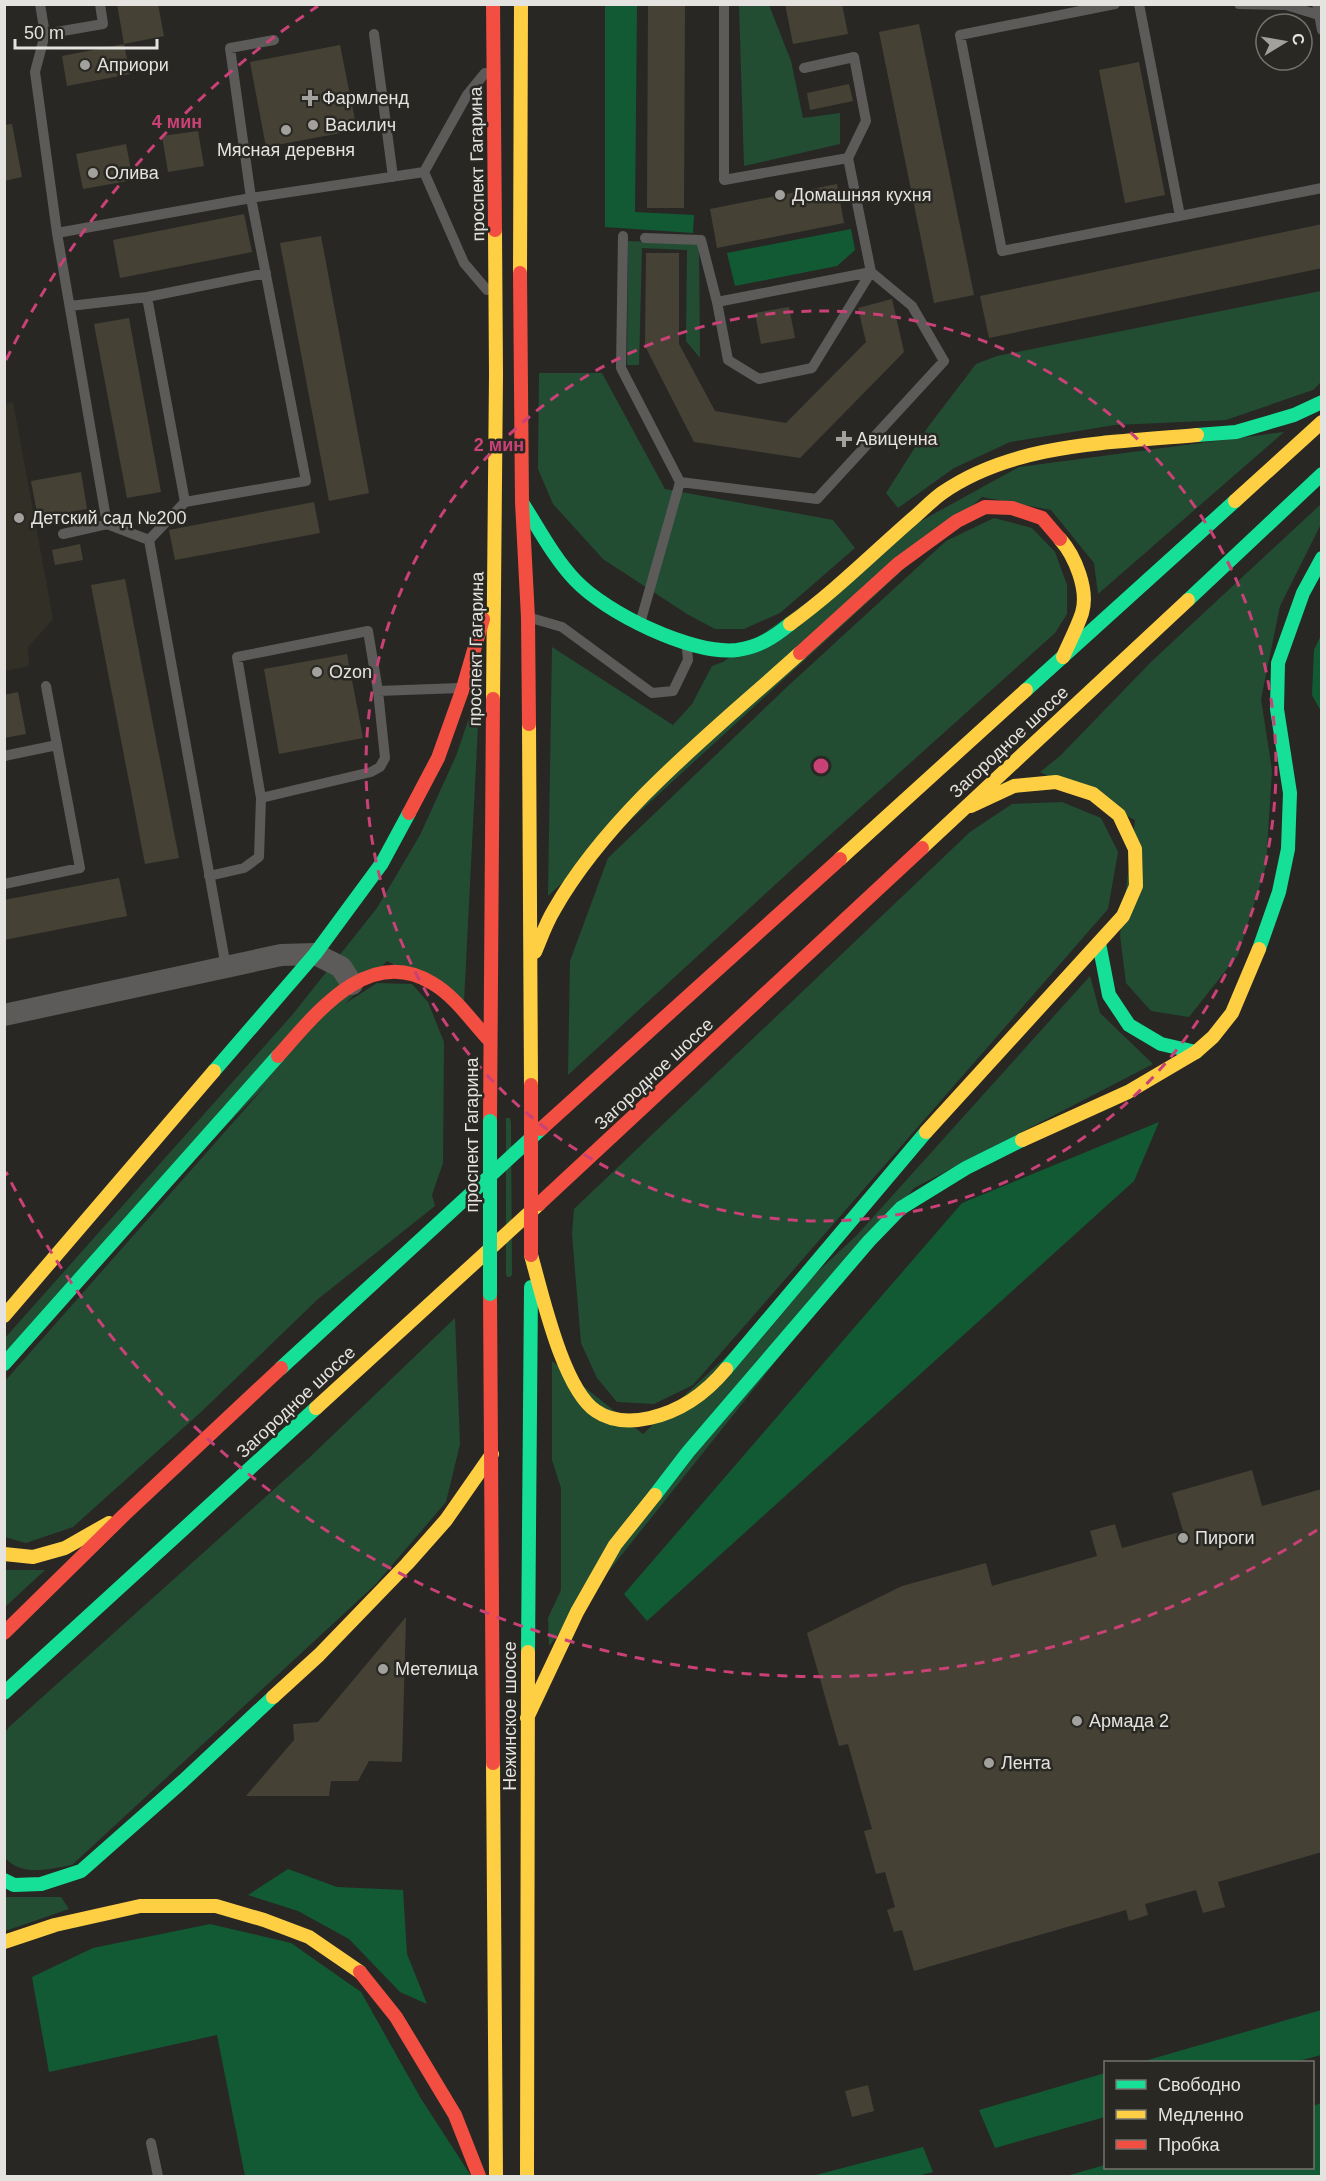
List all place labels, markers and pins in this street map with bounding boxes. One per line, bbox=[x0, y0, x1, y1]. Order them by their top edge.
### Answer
place label: Априори bbox=[97, 55, 169, 75]
marker: Априори bbox=[78, 58, 92, 72]
place label: Фармленд bbox=[322, 88, 410, 108]
marker: Фармленд bbox=[303, 91, 317, 105]
place label: Василич bbox=[325, 115, 396, 135]
marker: Василич bbox=[306, 118, 320, 132]
marker: Мясная деревня bbox=[279, 123, 293, 137]
place label: Мясная деревня bbox=[217, 140, 355, 160]
place label: Олива bbox=[105, 163, 160, 183]
marker: Олива bbox=[86, 166, 100, 180]
place label: Домашняя кухня bbox=[792, 185, 931, 205]
marker: Домашняя кухня bbox=[773, 188, 787, 202]
place label: Авиценна bbox=[856, 429, 939, 449]
marker: Авиценна bbox=[837, 432, 851, 446]
place label: Детский сад №200 bbox=[31, 508, 187, 528]
marker: Детский сад №200 bbox=[12, 511, 26, 525]
place label: Ozon bbox=[329, 662, 372, 682]
marker: Ozon bbox=[310, 665, 324, 679]
centre of rings bbox=[811, 756, 831, 776]
place label: Пироги bbox=[1195, 1528, 1255, 1548]
marker: Пироги bbox=[1176, 1531, 1190, 1545]
place label: Метелица bbox=[395, 1659, 479, 1679]
marker: Метелица bbox=[376, 1662, 390, 1676]
place label: Армада 2 bbox=[1089, 1711, 1169, 1731]
marker: Армада 2 bbox=[1070, 1714, 1084, 1728]
place label: Лента bbox=[1001, 1753, 1052, 1773]
marker: Лента bbox=[982, 1756, 996, 1770]

